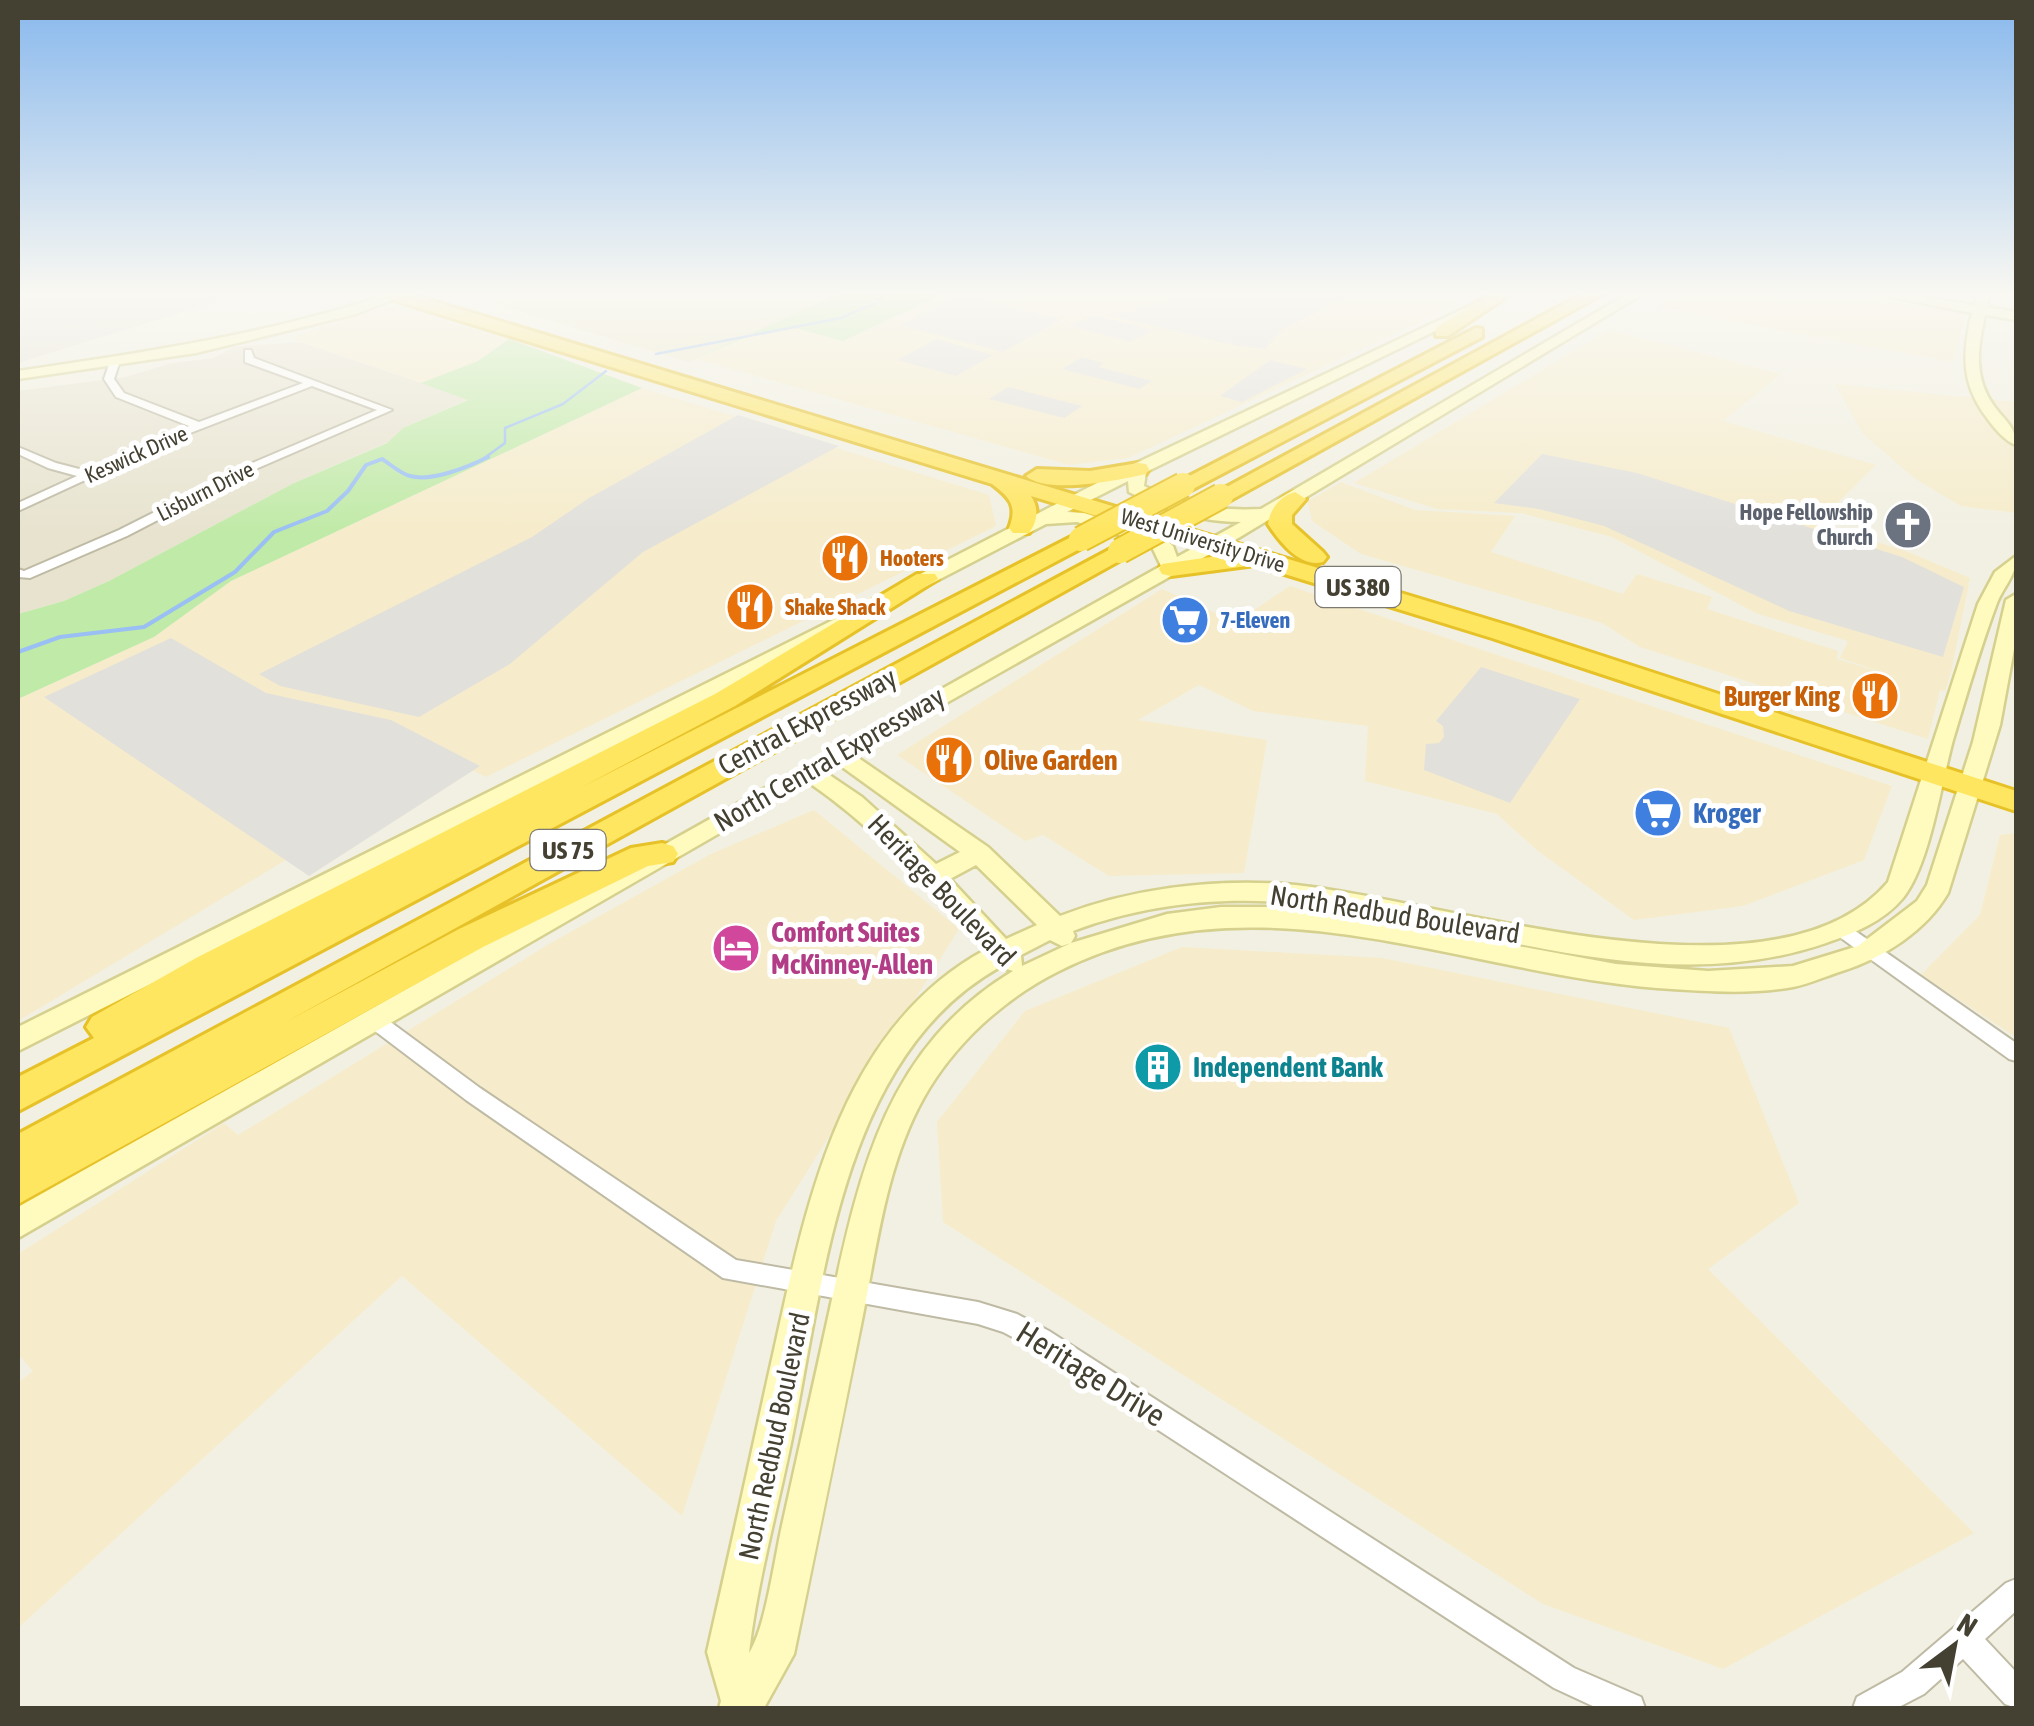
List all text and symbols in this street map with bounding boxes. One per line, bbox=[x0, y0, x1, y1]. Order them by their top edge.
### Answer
street label: Keswick Drive bbox=[81, 420, 191, 488]
street label: Lisburn Drive bbox=[152, 456, 258, 526]
place label: Hope Fellowship Church bbox=[1739, 499, 1873, 550]
church icon: Hope Fellowship Church bbox=[1882, 499, 1934, 551]
street label: West University Drive bbox=[1118, 503, 1288, 577]
restaurant icon: Hooters bbox=[819, 532, 871, 584]
place label: Hooters bbox=[880, 545, 944, 571]
road number: US 380 bbox=[1316, 567, 1400, 607]
restaurant icon: Shake Shack bbox=[724, 581, 776, 633]
place label: Shake Shack bbox=[785, 594, 886, 620]
supermarket icon: 7-Eleven bbox=[1159, 594, 1211, 646]
place label: 7-Eleven bbox=[1220, 607, 1290, 633]
street label: Central Expressway bbox=[712, 661, 902, 781]
restaurant icon: Burger King bbox=[1849, 670, 1901, 722]
street label: North Central Expressway bbox=[708, 680, 950, 838]
place label: Burger King bbox=[1724, 680, 1841, 712]
restaurant icon: Olive Garden bbox=[923, 734, 975, 786]
place label: Olive Garden bbox=[984, 744, 1118, 776]
supermarket icon: Kroger bbox=[1632, 787, 1684, 839]
place label: Kroger bbox=[1693, 797, 1761, 829]
street label: Heritage Boulevard bbox=[862, 808, 1022, 972]
road number: US 75 bbox=[530, 830, 606, 870]
street label: North Redbud Boulevard bbox=[1268, 878, 1522, 950]
place label: Comfort Suites McKinney-Allen bbox=[771, 916, 933, 980]
hotel icon: Comfort Suites McKinney-Allen bbox=[710, 922, 762, 974]
building icon: Independent Bank bbox=[1132, 1041, 1184, 1093]
place label: Independent Bank bbox=[1193, 1051, 1384, 1083]
street label: North Redbud Boulevard bbox=[732, 1309, 816, 1563]
street label: Heritage Drive bbox=[1010, 1313, 1172, 1434]
north arrow bbox=[1904, 1596, 2004, 1696]
text: N bbox=[1952, 1607, 1983, 1643]

